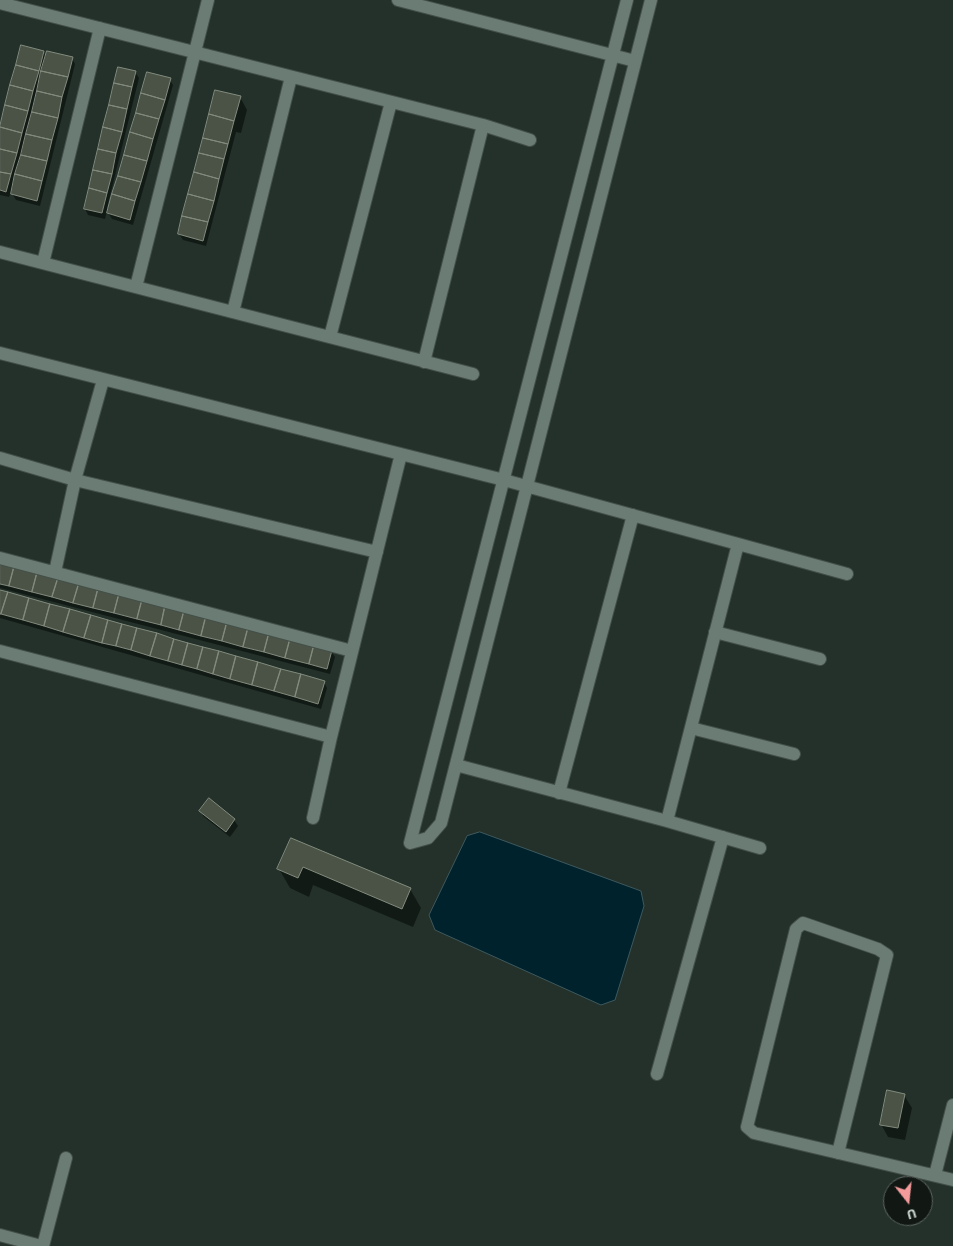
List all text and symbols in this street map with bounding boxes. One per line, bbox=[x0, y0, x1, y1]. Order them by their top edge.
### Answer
north arrow bbox=[883, 1176, 933, 1226]
text: U bbox=[905, 1204, 919, 1226]

